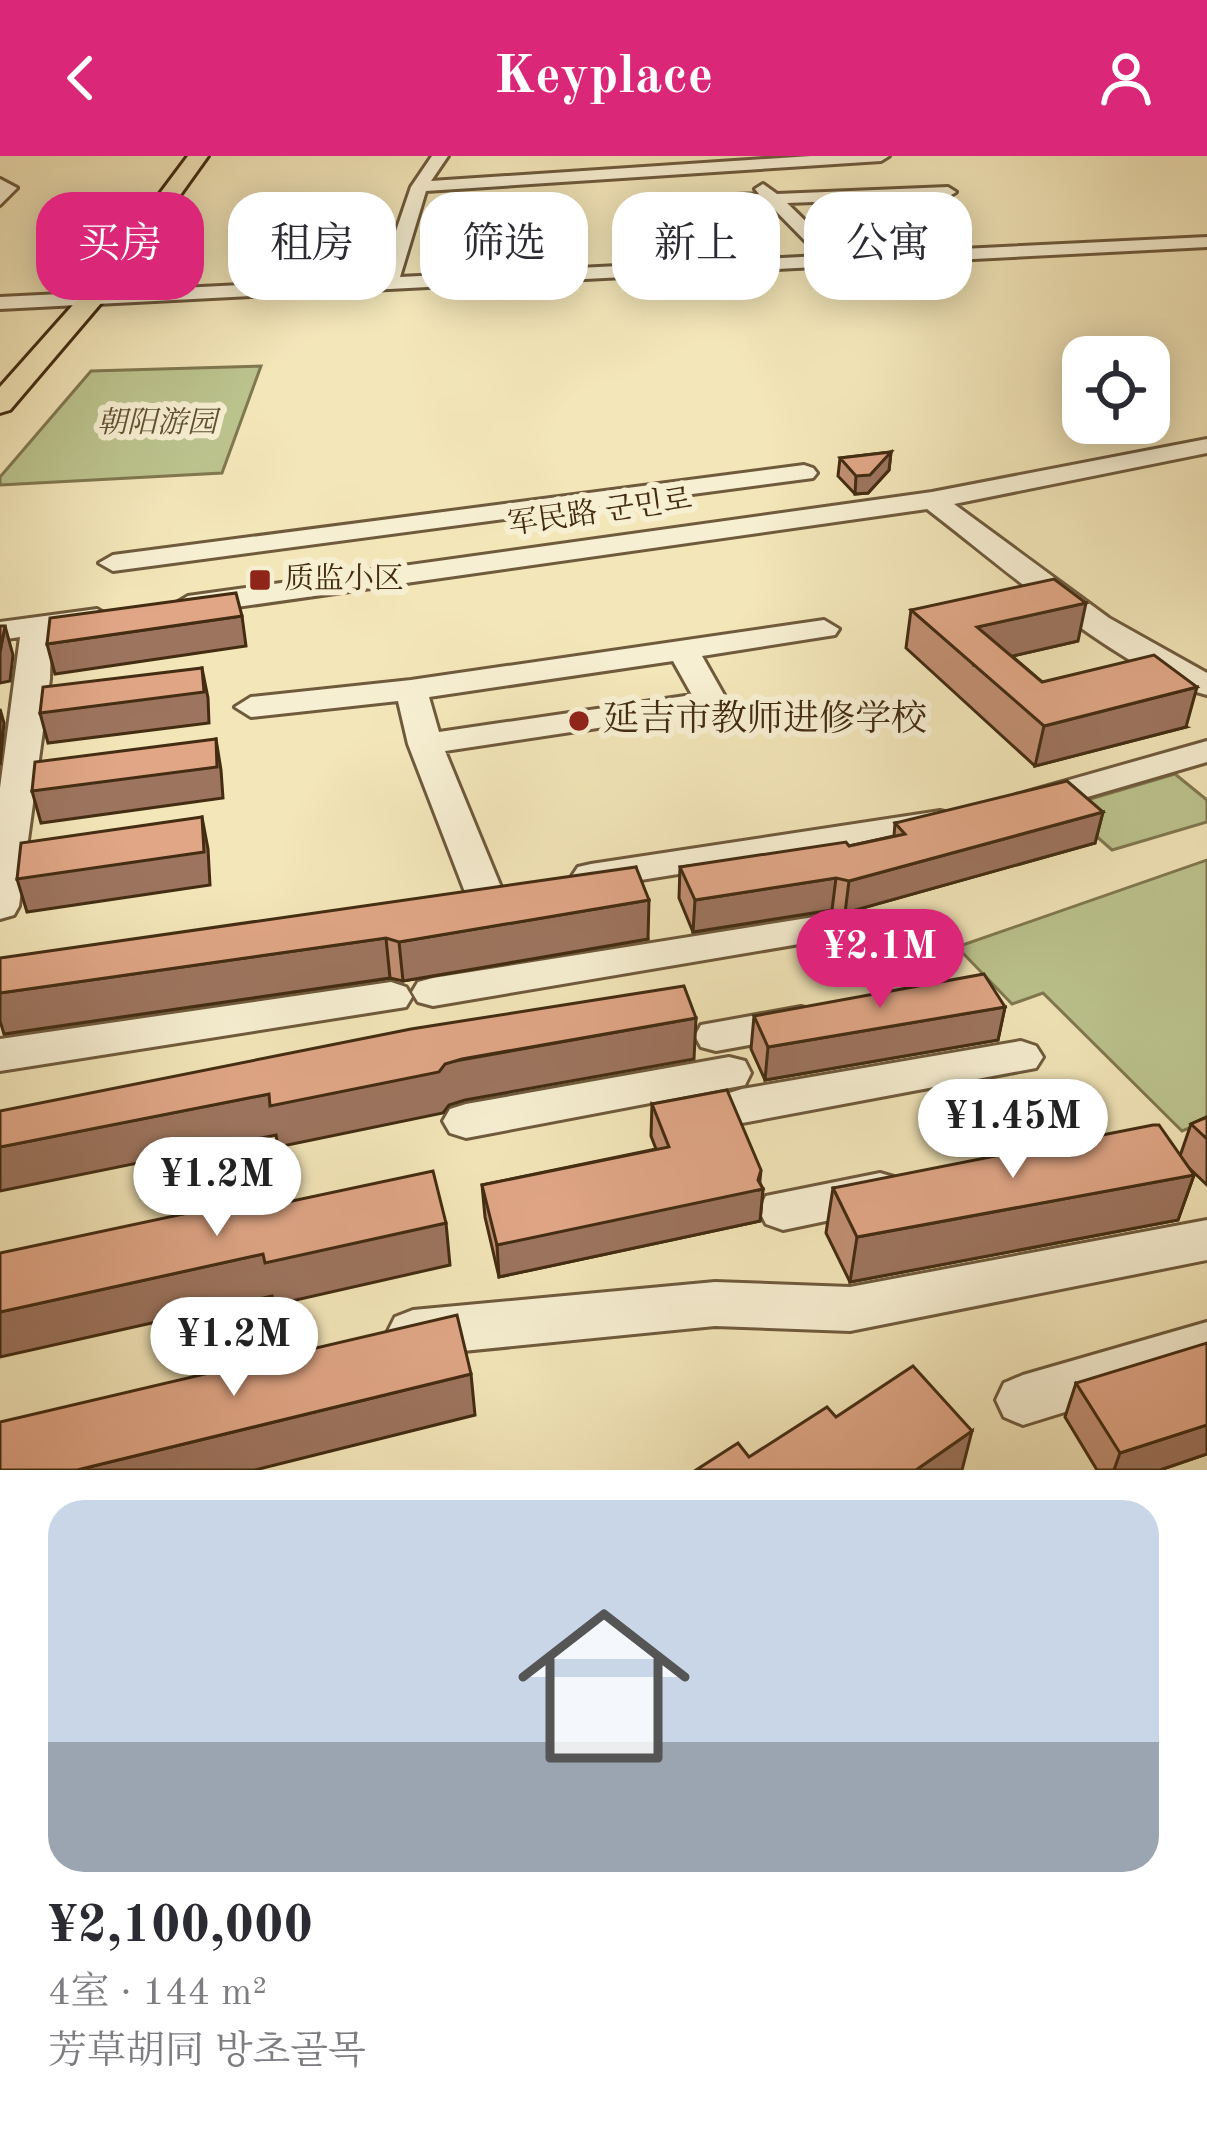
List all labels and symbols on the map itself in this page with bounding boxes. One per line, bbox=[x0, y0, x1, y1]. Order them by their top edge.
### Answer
park label: 朝阳游园 bbox=[97, 406, 221, 439]
street label: 军民路 군민로 bbox=[506, 482, 694, 541]
place label: 质监小区 bbox=[284, 562, 404, 595]
marker: 质监小区 bbox=[247, 567, 273, 593]
place label: 延吉市教师进修学校 bbox=[603, 699, 927, 739]
marker: 延吉市教师进修学校 bbox=[566, 708, 592, 734]
pin: ¥2.1M bbox=[796, 909, 964, 1011]
pin: ¥1.45M bbox=[915, 1079, 1111, 1181]
pin: ¥1.2M bbox=[133, 1137, 301, 1239]
pin: ¥1.2M bbox=[150, 1297, 318, 1399]

